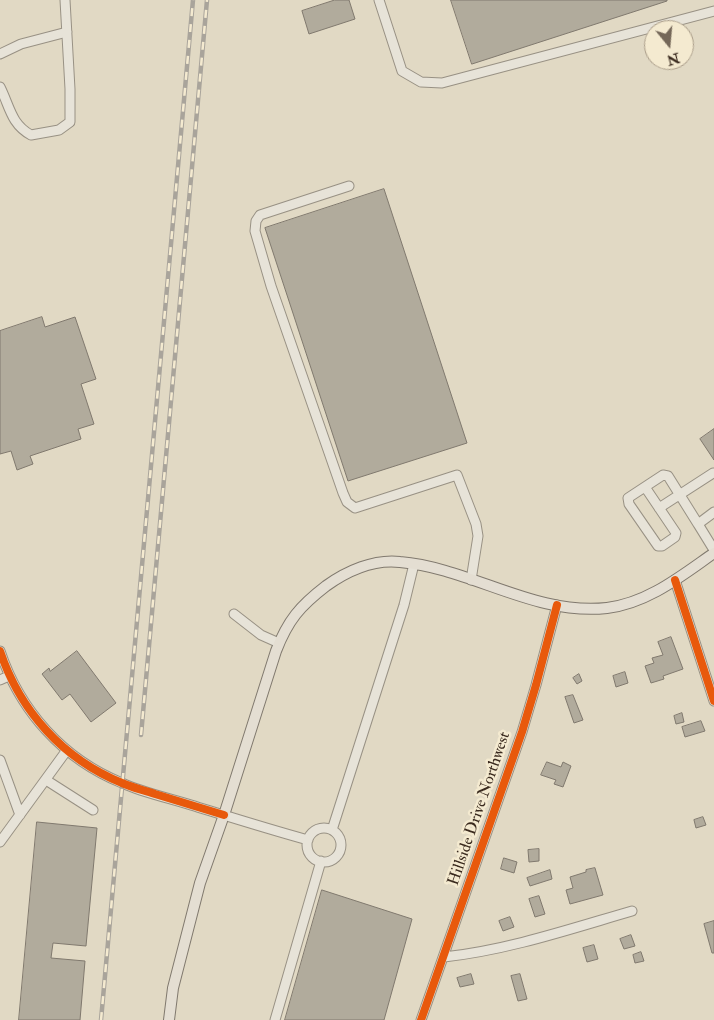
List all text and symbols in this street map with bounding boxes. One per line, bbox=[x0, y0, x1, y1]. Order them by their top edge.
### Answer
north arrow bbox=[644, 20, 694, 70]
text: N bbox=[665, 49, 682, 69]
street label: Hillside Drive Northwest bbox=[445, 730, 515, 888]

